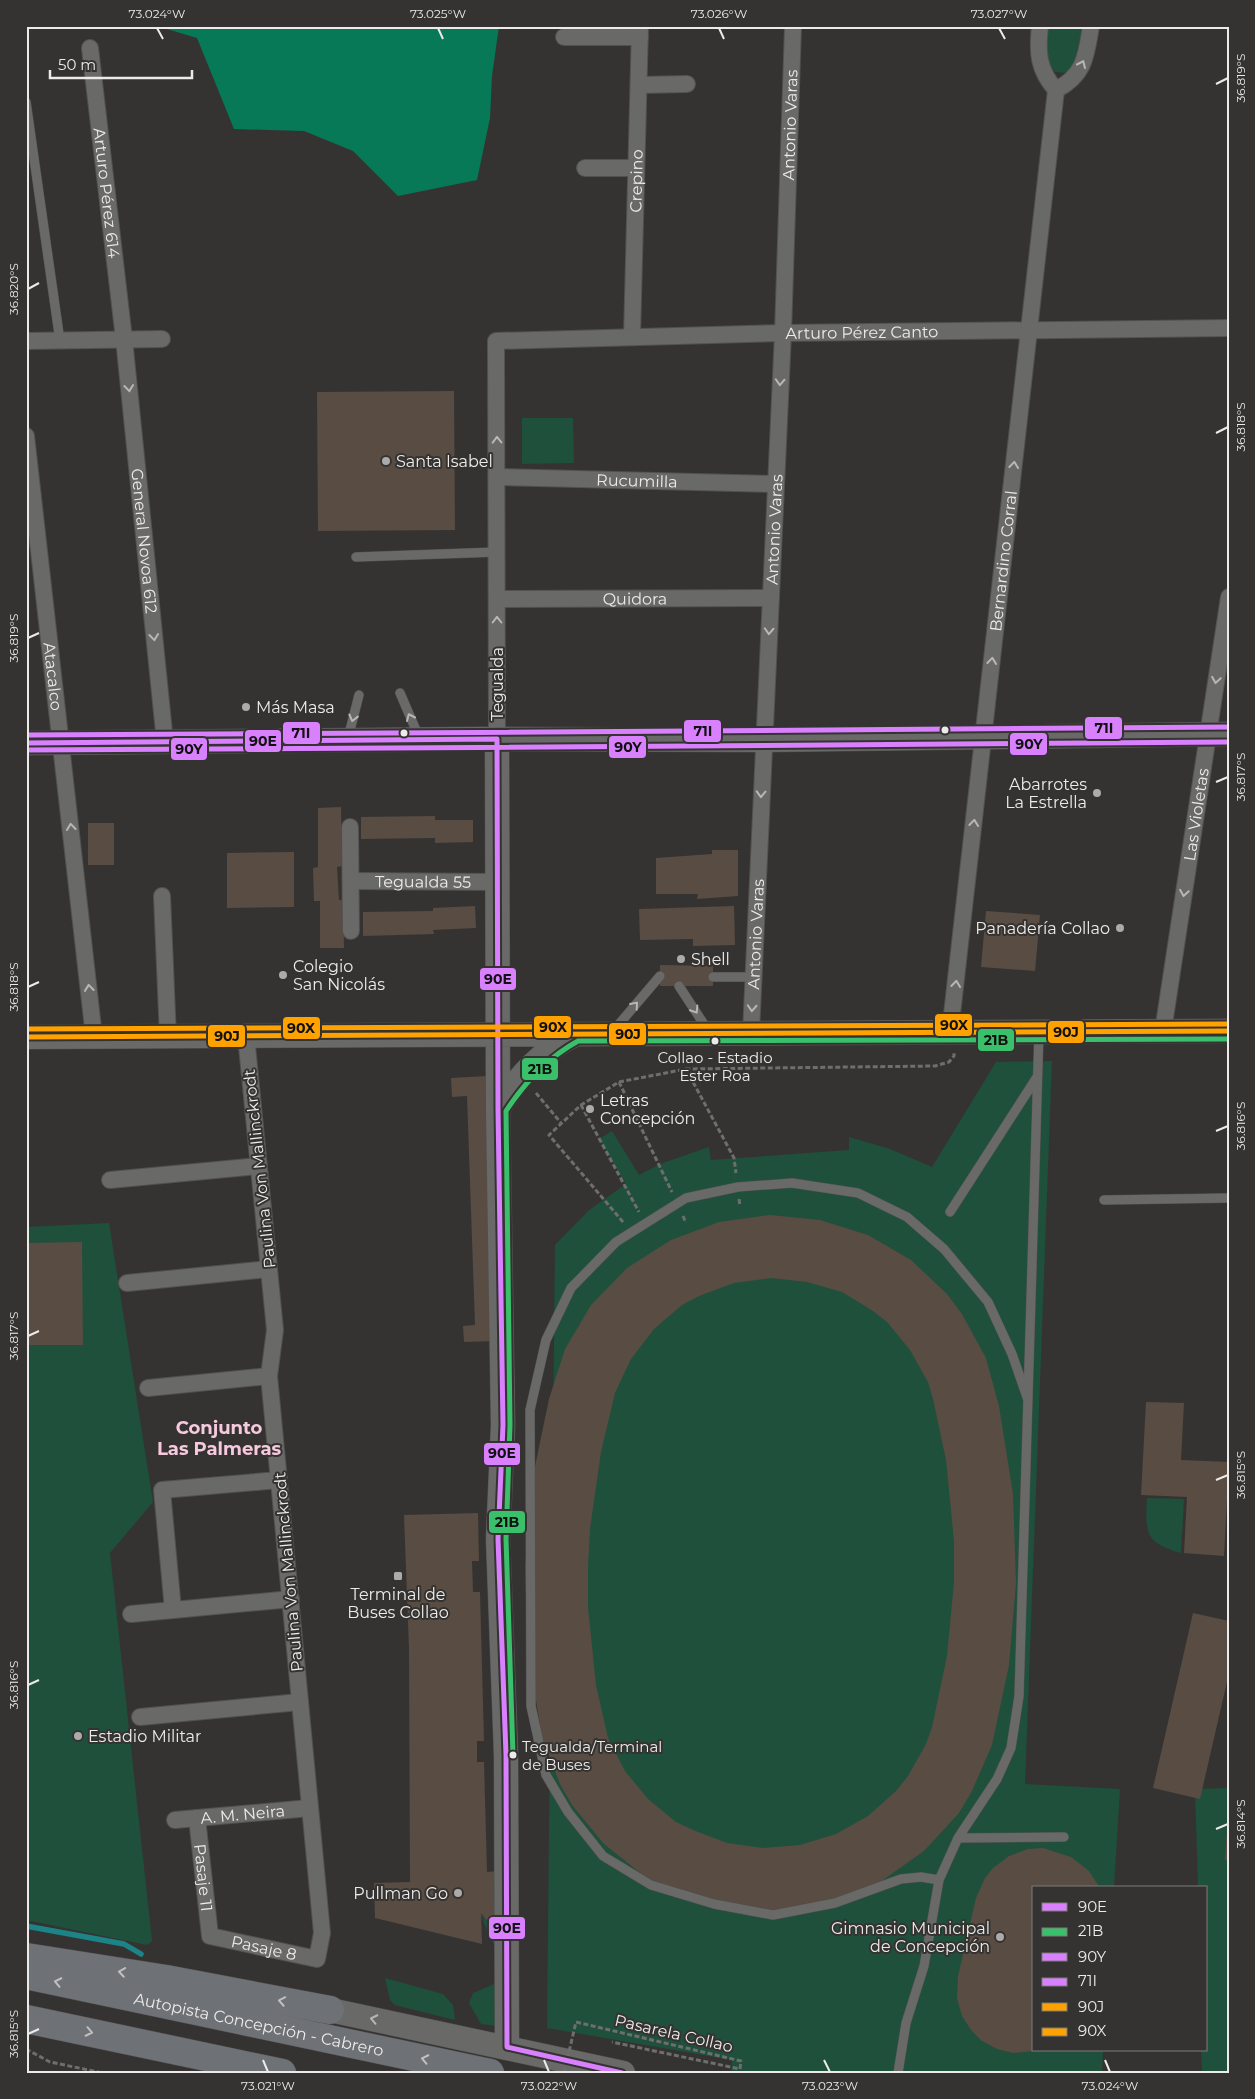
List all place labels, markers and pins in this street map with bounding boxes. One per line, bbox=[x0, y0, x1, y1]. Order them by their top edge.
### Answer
place label: Santa Isabel bbox=[396, 452, 493, 471]
marker: Santa Isabel bbox=[380, 455, 392, 467]
place label: Más Masa bbox=[256, 698, 335, 717]
marker: Más Masa bbox=[240, 701, 252, 713]
unlabelled marker bbox=[940, 725, 950, 735]
unlabelled marker bbox=[399, 728, 409, 738]
place label: Abarrotes La Estrella bbox=[1005, 775, 1087, 812]
marker: Abarrotes La Estrella bbox=[1091, 787, 1103, 799]
place label: Panadería Collao bbox=[975, 919, 1110, 938]
marker: Panadería Collao bbox=[1114, 922, 1126, 934]
place label: Shell bbox=[691, 950, 730, 969]
marker: Shell bbox=[675, 953, 687, 965]
place label: Colegio San Nicolás bbox=[293, 957, 385, 994]
marker: Colegio San Nicolás bbox=[277, 969, 289, 981]
marker: Collao - Estadio Ester Roa bbox=[710, 1036, 720, 1046]
place label: Collao - Estadio Ester Roa bbox=[657, 1048, 773, 1085]
place label: Letras Concepción bbox=[600, 1091, 695, 1128]
marker: Letras Concepción bbox=[584, 1103, 596, 1115]
marker: Terminal de Buses Collao bbox=[392, 1570, 404, 1582]
place label: Terminal de Buses Collao bbox=[347, 1585, 449, 1622]
place label: Estadio Militar bbox=[88, 1727, 201, 1746]
marker: Estadio Militar bbox=[72, 1730, 84, 1742]
place label: Tegualda/Terminal de Buses bbox=[522, 1737, 662, 1774]
marker: Tegualda/Terminal de Buses bbox=[508, 1750, 518, 1760]
place label: Pullman Go bbox=[353, 1884, 448, 1903]
marker: Pullman Go bbox=[452, 1887, 464, 1899]
place label: Gimnasio Municipal de Concepción bbox=[831, 1919, 990, 1956]
marker: Gimnasio Municipal de Concepción bbox=[994, 1931, 1006, 1943]

